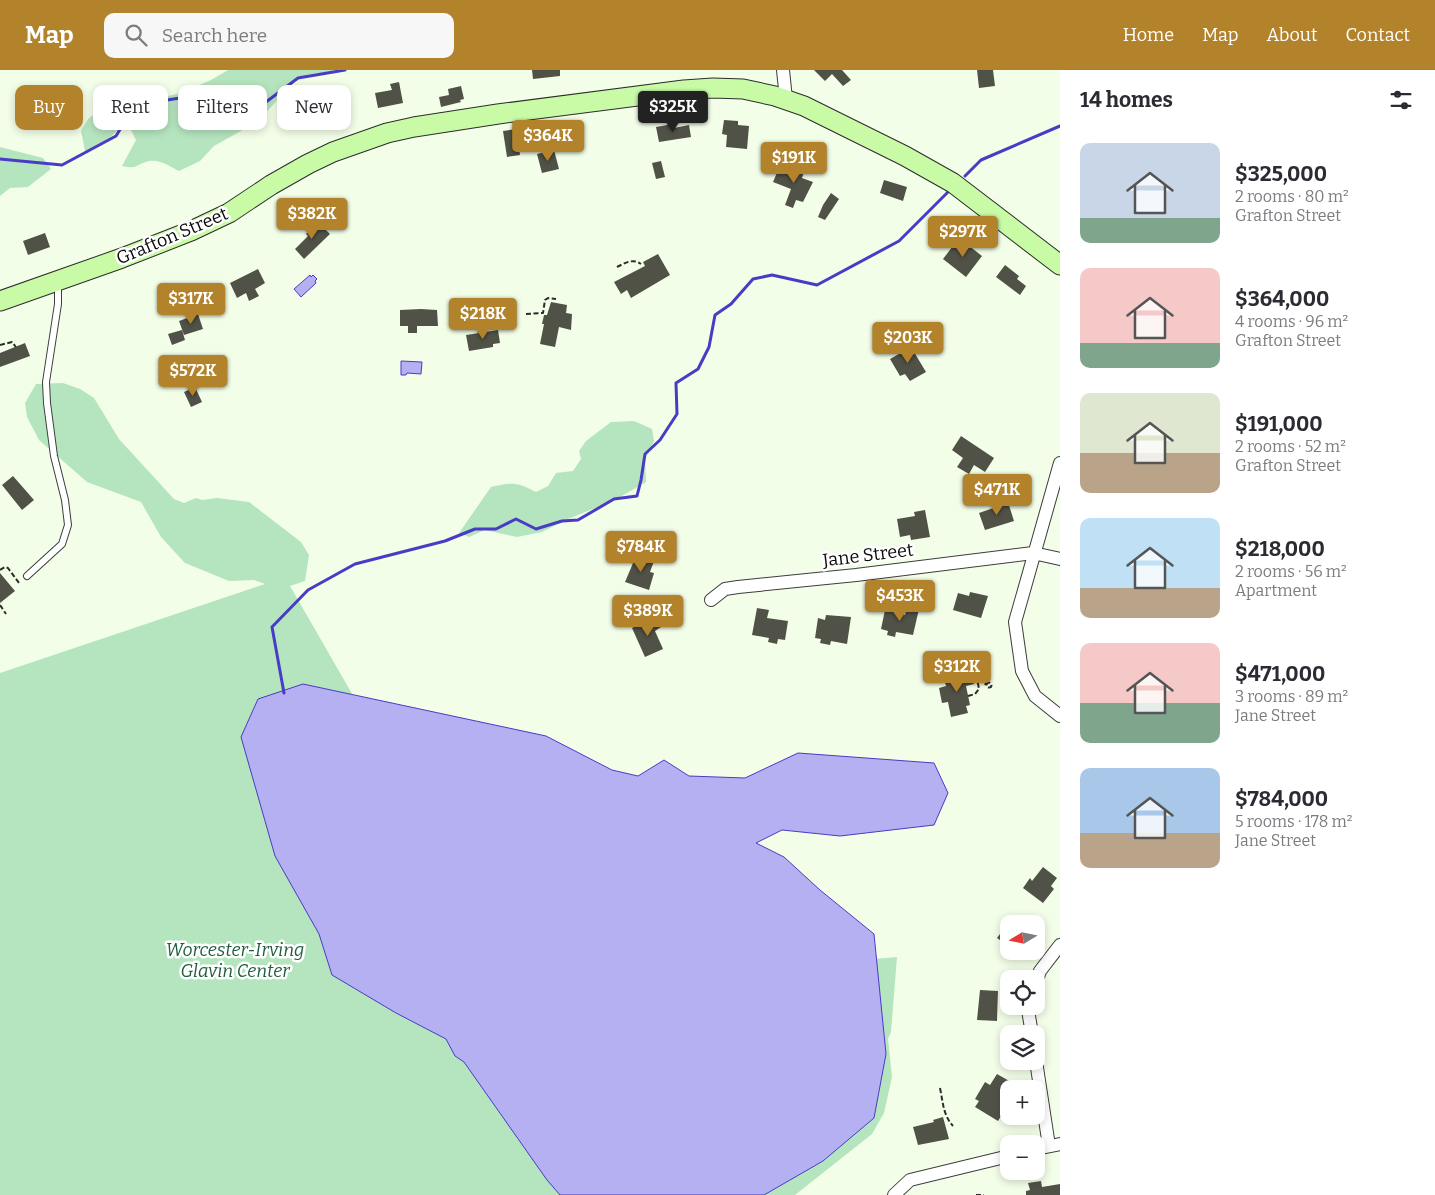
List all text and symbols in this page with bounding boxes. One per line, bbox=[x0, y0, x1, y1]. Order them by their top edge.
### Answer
search box bbox=[104, 13, 454, 58]
text: Map bbox=[25, 21, 74, 49]
icon: search bbox=[122, 21, 150, 49]
text: Search here bbox=[162, 24, 267, 47]
text: Home bbox=[1123, 24, 1174, 46]
text: Map bbox=[1202, 24, 1238, 46]
text: About bbox=[1266, 24, 1317, 46]
text: Contact bbox=[1345, 24, 1410, 46]
chip: Buy bbox=[15, 85, 83, 130]
chip: Rent bbox=[93, 85, 168, 130]
chip: Filters bbox=[178, 85, 267, 130]
chip: New bbox=[277, 85, 351, 130]
icon: filters bbox=[1387, 86, 1415, 114]
text: 14 homes bbox=[1080, 87, 1173, 113]
pin: $325K bbox=[638, 90, 708, 133]
text: $325K bbox=[649, 97, 697, 116]
pin: $364K bbox=[513, 119, 583, 162]
text: $364K bbox=[523, 126, 573, 145]
pin: $191K bbox=[759, 142, 829, 184]
text: $191K bbox=[772, 148, 816, 167]
text: $325,000 bbox=[1235, 161, 1327, 187]
icon: home bbox=[1120, 163, 1180, 223]
text: 2 rooms · 80 m² bbox=[1235, 187, 1349, 206]
pin: $382K bbox=[277, 198, 347, 240]
street label: Grafton Street bbox=[113, 202, 232, 269]
text: $382K bbox=[287, 204, 337, 223]
text: Grafton Street bbox=[1235, 206, 1341, 225]
pin: $297K bbox=[928, 216, 998, 258]
text: $297K bbox=[939, 222, 987, 241]
pin: $317K bbox=[156, 282, 226, 325]
text: $364,000 bbox=[1235, 286, 1329, 312]
icon: home bbox=[1120, 288, 1180, 348]
text: $317K bbox=[168, 289, 214, 308]
pin: $218K bbox=[448, 298, 518, 340]
text: $218K bbox=[460, 304, 506, 323]
text: 4 rooms · 96 m² bbox=[1235, 312, 1348, 331]
pin: $203K bbox=[873, 322, 943, 364]
text: $203K bbox=[883, 328, 933, 347]
text: Grafton Street bbox=[1235, 331, 1341, 350]
pin: $572K bbox=[158, 354, 228, 397]
text: $572K bbox=[169, 361, 217, 380]
text: $191,000 bbox=[1235, 411, 1323, 437]
icon: home bbox=[1120, 413, 1180, 473]
text: 2 rooms · 52 m² bbox=[1235, 437, 1346, 456]
text: Grafton Street bbox=[1235, 456, 1341, 475]
pin: $471K bbox=[962, 474, 1032, 516]
text: $471K bbox=[974, 480, 1020, 499]
pin: $784K bbox=[606, 530, 676, 573]
text: $218,000 bbox=[1235, 536, 1325, 562]
text: $784K bbox=[617, 537, 665, 556]
street label: Jane Street bbox=[820, 538, 915, 572]
icon: home bbox=[1120, 538, 1180, 598]
text: 2 rooms · 56 m² bbox=[1235, 562, 1347, 581]
pin: $453K bbox=[865, 580, 935, 622]
text: Apartment bbox=[1235, 581, 1317, 600]
text: $453K bbox=[876, 586, 924, 605]
pin: $389K bbox=[613, 594, 683, 637]
text: $389K bbox=[623, 601, 673, 620]
pin: $312K bbox=[922, 650, 992, 693]
text: $312K bbox=[934, 657, 980, 676]
text: $471,000 bbox=[1235, 661, 1325, 687]
icon: home bbox=[1120, 663, 1180, 723]
text: 3 rooms · 89 m² bbox=[1235, 687, 1348, 706]
text: Jane Street bbox=[1235, 706, 1316, 725]
text: $784,000 bbox=[1235, 786, 1328, 812]
icon: home bbox=[1120, 788, 1180, 848]
text: 5 rooms · 178 m² bbox=[1235, 812, 1352, 831]
text: Jane Street bbox=[1235, 831, 1316, 850]
north arrow bbox=[1000, 915, 1045, 960]
map controls bbox=[1000, 915, 1045, 1180]
park label: Worcester-Irving Glavin Center bbox=[166, 939, 304, 982]
button: locate bbox=[1000, 970, 1045, 1015]
button: layers bbox=[1000, 1025, 1045, 1070]
button: + bbox=[1000, 1080, 1045, 1125]
button: − bbox=[1000, 1135, 1045, 1180]

